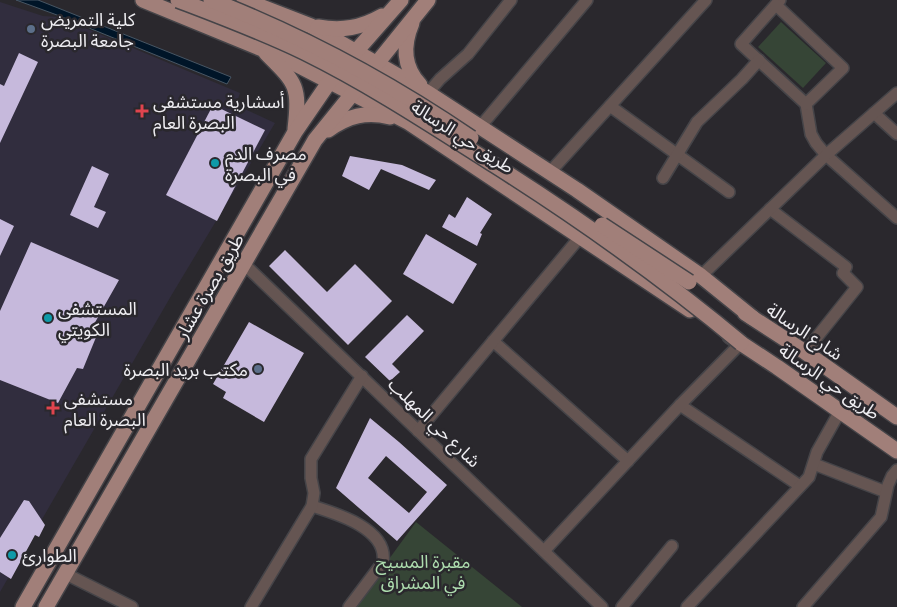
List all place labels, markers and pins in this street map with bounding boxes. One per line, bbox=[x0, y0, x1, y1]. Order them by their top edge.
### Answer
place label: كلية التمريض جامعة البصرة bbox=[41, 8, 136, 52]
marker: كلية التمريض جامعة البصرة bbox=[25, 23, 37, 35]
place label: أسشارية مستشفى البصرة العام bbox=[153, 90, 285, 137]
marker: أسشارية مستشفى البصرة العام bbox=[135, 104, 149, 118]
place label: مصرف الدم في البصرة bbox=[225, 142, 307, 188]
marker: مصرف الدم في البصرة bbox=[209, 157, 221, 169]
place label: المستشفى الكويتي bbox=[58, 297, 137, 343]
marker: المستشفى الكويتي bbox=[42, 312, 54, 324]
place label: مكتب بريد البصرة bbox=[124, 358, 248, 381]
marker: مكتب بريد البصرة bbox=[252, 363, 264, 375]
place label: مستشفى البصرة العام bbox=[64, 387, 146, 434]
marker: مستشفى البصرة العام bbox=[46, 401, 60, 415]
place label: الطوارئ bbox=[22, 544, 77, 567]
marker: الطوارئ bbox=[6, 549, 18, 561]

